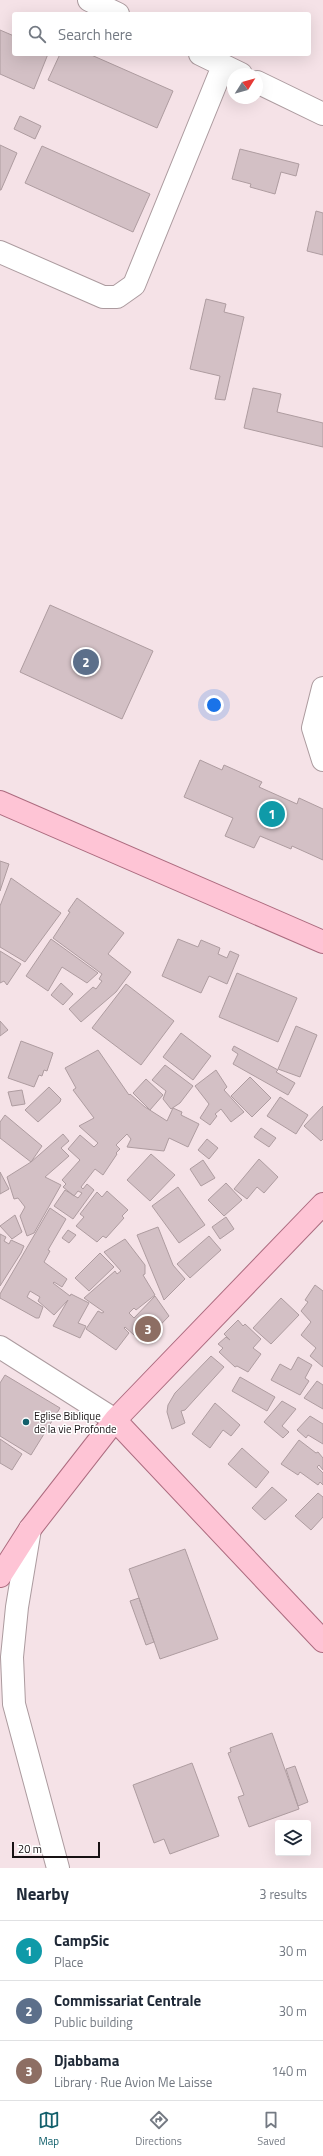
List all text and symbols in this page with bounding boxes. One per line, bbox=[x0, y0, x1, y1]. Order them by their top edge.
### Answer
search box bbox=[12, 12, 311, 56]
icon: search bbox=[26, 23, 48, 45]
text: Search here bbox=[58, 23, 132, 46]
north arrow bbox=[227, 68, 263, 104]
pin: 2 bbox=[73, 647, 99, 677]
your location bbox=[204, 695, 224, 715]
pin: 1 bbox=[259, 799, 285, 829]
pin: 3 bbox=[135, 1314, 161, 1344]
place label: Eglise Biblique de la vie Profonde bbox=[34, 1408, 117, 1437]
marker: Eglise Biblique de la vie Profonde bbox=[21, 1417, 31, 1427]
map controls bbox=[275, 1820, 311, 1856]
button: layers bbox=[275, 1820, 311, 1856]
scale bar bbox=[12, 1840, 100, 1859]
text: 20 m bbox=[18, 1841, 42, 1857]
text: Nearby bbox=[16, 1881, 69, 1907]
text: 3 results bbox=[259, 1884, 307, 1904]
text: CampSic bbox=[54, 1929, 109, 1952]
text: 1 bbox=[25, 1941, 33, 1961]
text: 30 m bbox=[279, 1941, 307, 1961]
text: Place bbox=[54, 1952, 83, 1972]
text: Commissariat Centrale bbox=[54, 1989, 201, 2012]
text: 2 bbox=[25, 2001, 33, 2021]
text: 30 m bbox=[279, 2001, 307, 2021]
text: Public building bbox=[54, 2012, 133, 2032]
text: Djabbama bbox=[54, 2049, 119, 2072]
text: 3 bbox=[25, 2061, 33, 2081]
text: 140 m bbox=[271, 2061, 307, 2081]
text: Library · Rue Avion Me Laisse bbox=[54, 2072, 212, 2092]
tab: Map bbox=[38, 2109, 60, 2149]
tab: Directions bbox=[135, 2109, 182, 2149]
tab: Saved bbox=[257, 2109, 285, 2149]

